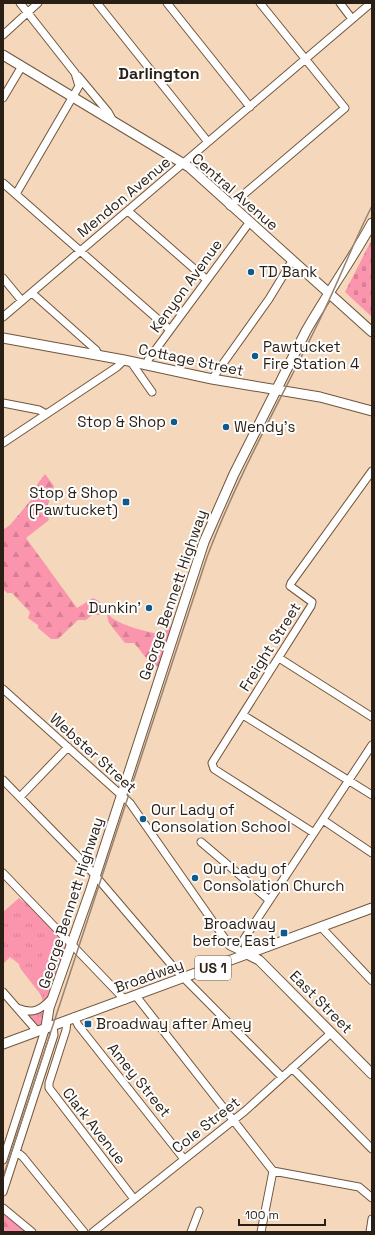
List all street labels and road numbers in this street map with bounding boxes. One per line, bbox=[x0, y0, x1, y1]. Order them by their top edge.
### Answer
street label: Central Avenue bbox=[188, 149, 283, 235]
street label: Mendon Avenue bbox=[73, 152, 174, 241]
street label: Kenyon Avenue bbox=[145, 235, 226, 336]
street label: Cottage Street bbox=[137, 339, 246, 380]
street label: George Bennett Highway bbox=[134, 507, 211, 683]
street label: Freight Street bbox=[235, 599, 305, 695]
street label: Webster Street bbox=[46, 709, 141, 797]
street label: George Bennett Highway bbox=[34, 815, 107, 991]
street label: Broadway bbox=[112, 954, 186, 997]
road number: US 1 bbox=[195, 956, 231, 980]
street label: East Street bbox=[286, 966, 357, 1037]
street label: Amey Street bbox=[104, 1039, 175, 1121]
street label: Clark Avenue bbox=[58, 1083, 130, 1168]
street label: Cole Street bbox=[168, 1092, 244, 1157]

